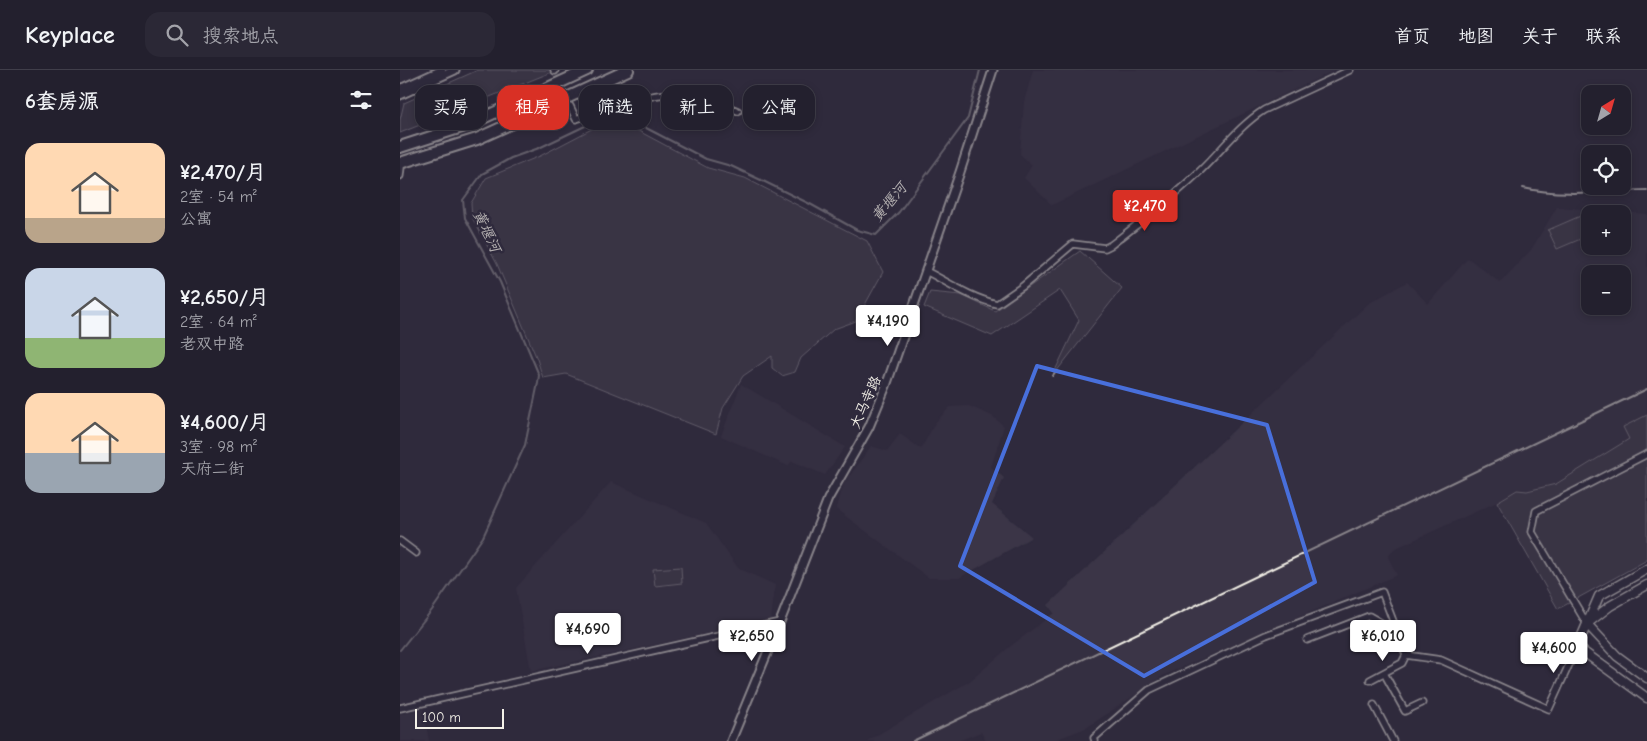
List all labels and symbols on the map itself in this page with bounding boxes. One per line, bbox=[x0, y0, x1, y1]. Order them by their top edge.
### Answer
north arrow bbox=[1581, 85, 1631, 135]
water label: 黄堰河 bbox=[868, 177, 912, 225]
pin: ¥2,470 bbox=[1104, 190, 1186, 232]
water label: 黄堰河 bbox=[469, 207, 506, 258]
pin: ¥4,190 bbox=[847, 304, 929, 347]
street label: 大马寺路 bbox=[846, 373, 885, 431]
pin: ¥4,690 bbox=[547, 612, 629, 655]
pin: ¥2,650 bbox=[711, 620, 793, 662]
pin: ¥6,010 bbox=[1342, 620, 1424, 662]
pin: ¥4,600 bbox=[1513, 632, 1595, 674]
scale bar bbox=[415, 706, 504, 729]

